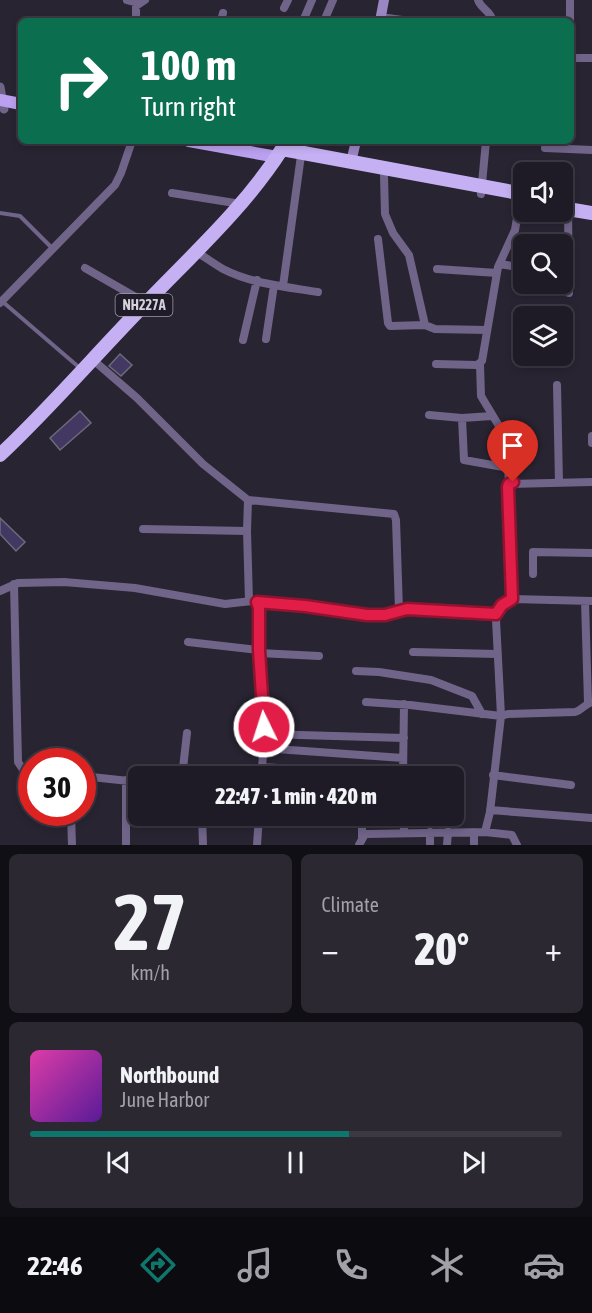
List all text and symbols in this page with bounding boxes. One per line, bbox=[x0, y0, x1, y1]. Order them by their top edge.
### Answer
text: 100 m bbox=[141, 41, 236, 89]
icon: right bbox=[42, 42, 120, 120]
text: Turn right bbox=[141, 91, 236, 122]
map controls bbox=[513, 162, 573, 366]
button: sound bbox=[513, 162, 573, 222]
button: search bbox=[513, 234, 573, 294]
road number: NH227A bbox=[116, 294, 172, 316]
button: layers bbox=[513, 306, 573, 366]
pin bbox=[487, 420, 538, 482]
icon: arrive bbox=[496, 429, 529, 462]
position arrow bbox=[232, 695, 296, 759]
speed limit sign: 30 bbox=[18, 748, 96, 826]
text: 22:47 · 1 min · 420 m bbox=[215, 783, 377, 809]
text: 27 bbox=[114, 877, 187, 967]
text: Climate bbox=[322, 893, 379, 916]
text: 20° bbox=[414, 923, 469, 975]
text: − bbox=[322, 930, 339, 968]
text: + bbox=[545, 930, 562, 968]
text: km/h bbox=[130, 961, 170, 984]
text: Northbound bbox=[120, 1062, 219, 1088]
text: June Harbor bbox=[120, 1088, 209, 1111]
icon: previous bbox=[102, 1146, 135, 1179]
icon: pause bbox=[279, 1146, 312, 1179]
icon: next bbox=[457, 1146, 490, 1179]
icon: directions bbox=[137, 1244, 179, 1286]
icon: music bbox=[234, 1244, 276, 1286]
icon: phone bbox=[330, 1244, 372, 1286]
icon: climate bbox=[426, 1244, 468, 1286]
icon: car bbox=[523, 1244, 565, 1286]
text: 22:46 bbox=[27, 1250, 83, 1281]

